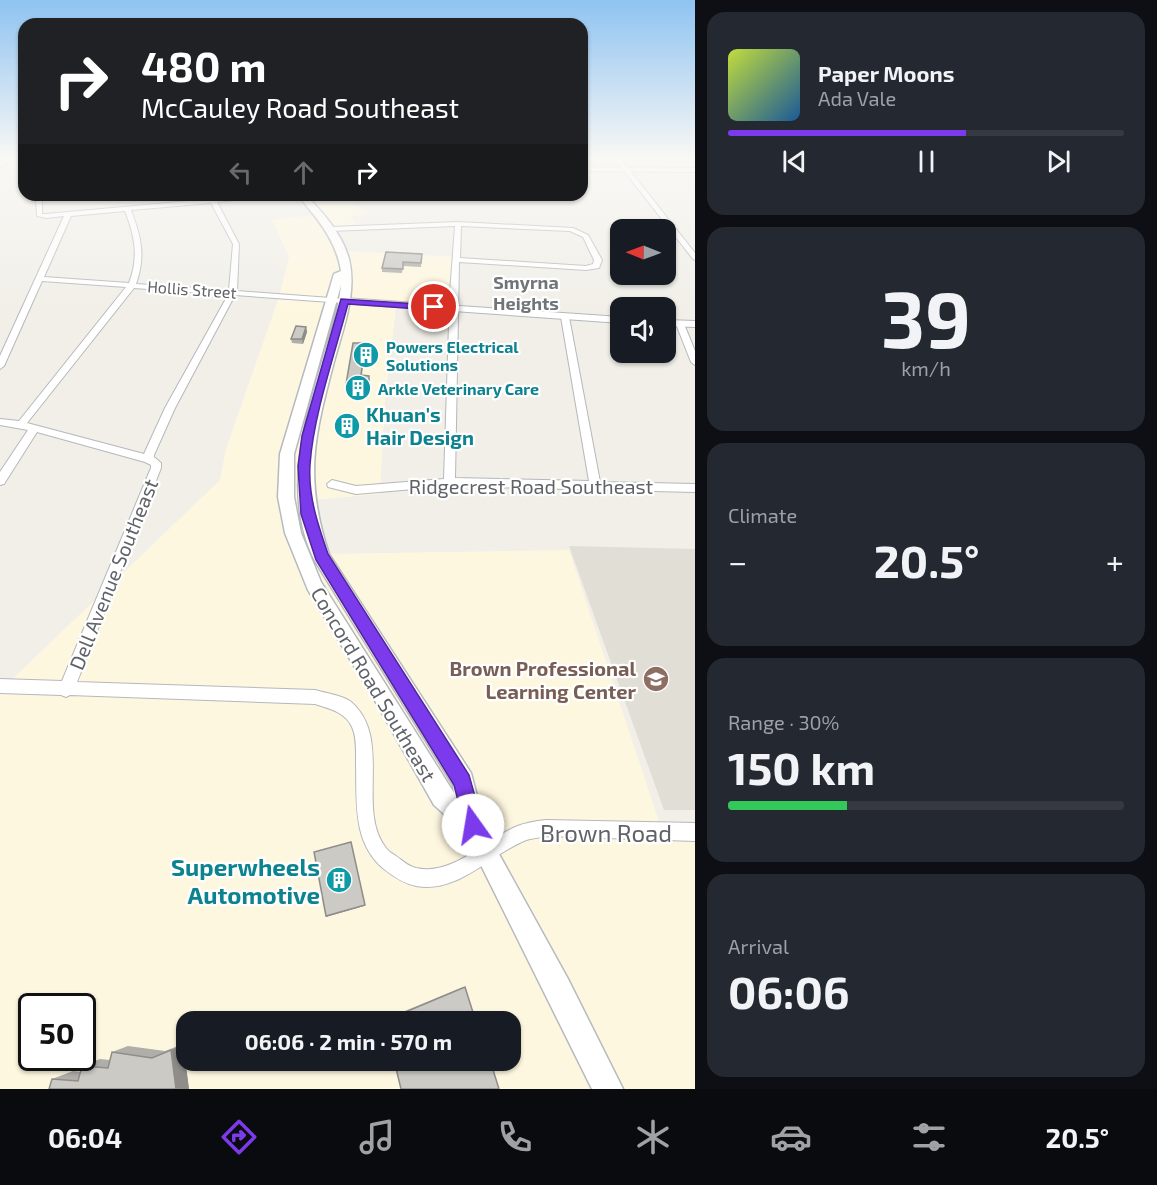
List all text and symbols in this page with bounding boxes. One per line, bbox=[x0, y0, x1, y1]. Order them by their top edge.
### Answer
text: 480 m bbox=[141, 40, 267, 90]
icon: right bbox=[42, 42, 120, 120]
text: Paper Moons bbox=[818, 60, 954, 86]
text: Ada Vale bbox=[818, 86, 896, 110]
text: McCauley Road Southeast bbox=[141, 91, 459, 123]
icon: previous bbox=[778, 145, 811, 178]
icon: pause bbox=[910, 145, 943, 178]
icon: next bbox=[1042, 145, 1075, 178]
icon: left bbox=[224, 156, 257, 189]
icon: ahead bbox=[287, 156, 320, 189]
icon: right bbox=[350, 156, 383, 189]
north arrow bbox=[610, 219, 676, 285]
map controls bbox=[610, 219, 676, 363]
text: 39 bbox=[881, 270, 971, 364]
district label: Smyrna Heights bbox=[493, 271, 559, 314]
street label: Hollis Street bbox=[147, 276, 237, 302]
pin bbox=[408, 281, 459, 332]
icon: arrive bbox=[417, 290, 450, 323]
button: sound bbox=[610, 297, 676, 363]
place label: Powers Electrical Solutions bbox=[386, 337, 519, 374]
building icon: Powers Electrical Solutions bbox=[351, 340, 381, 370]
text: km/h bbox=[901, 356, 951, 380]
building icon: Arkle Veterinary Care bbox=[343, 373, 373, 403]
place label: Arkle Veterinary Care bbox=[378, 379, 539, 399]
place label: Khuan's Hair Design bbox=[366, 402, 474, 449]
building icon: Khuan's Hair Design bbox=[332, 411, 362, 441]
street label: Ridgecrest Road Southeast bbox=[409, 474, 654, 498]
street label: Dell Avenue Southeast bbox=[64, 475, 162, 673]
text: Climate bbox=[728, 503, 797, 527]
text: 20.5° bbox=[874, 533, 979, 587]
text: − bbox=[728, 541, 747, 581]
text: + bbox=[1106, 541, 1124, 581]
street label: Concord Road Southeast bbox=[306, 583, 442, 786]
place label: Brown Professional Learning Center bbox=[450, 656, 636, 703]
school or university icon: Brown Professional Learning Center bbox=[641, 664, 671, 694]
text: Range · 30% bbox=[728, 710, 839, 734]
text: 150 km bbox=[728, 740, 875, 794]
position arrow bbox=[441, 793, 505, 857]
street label: Brown Road bbox=[540, 818, 672, 847]
place label: Superwheels Automotive bbox=[171, 852, 320, 909]
building icon: Superwheels Automotive bbox=[324, 865, 354, 895]
text: Arrival bbox=[728, 934, 789, 958]
text: 06:06 bbox=[728, 964, 849, 1018]
speed limit sign: 50 bbox=[18, 993, 96, 1071]
text: 06:06 · 2 min · 570 m bbox=[245, 1028, 452, 1054]
icon: directions bbox=[218, 1116, 260, 1158]
icon: music bbox=[356, 1116, 398, 1158]
icon: phone bbox=[494, 1116, 536, 1158]
icon: climate bbox=[632, 1116, 674, 1158]
icon: car bbox=[770, 1116, 812, 1158]
icon: filters bbox=[908, 1116, 950, 1158]
text: 06:04 bbox=[48, 1121, 122, 1153]
text: 20.5° bbox=[1045, 1121, 1109, 1153]

